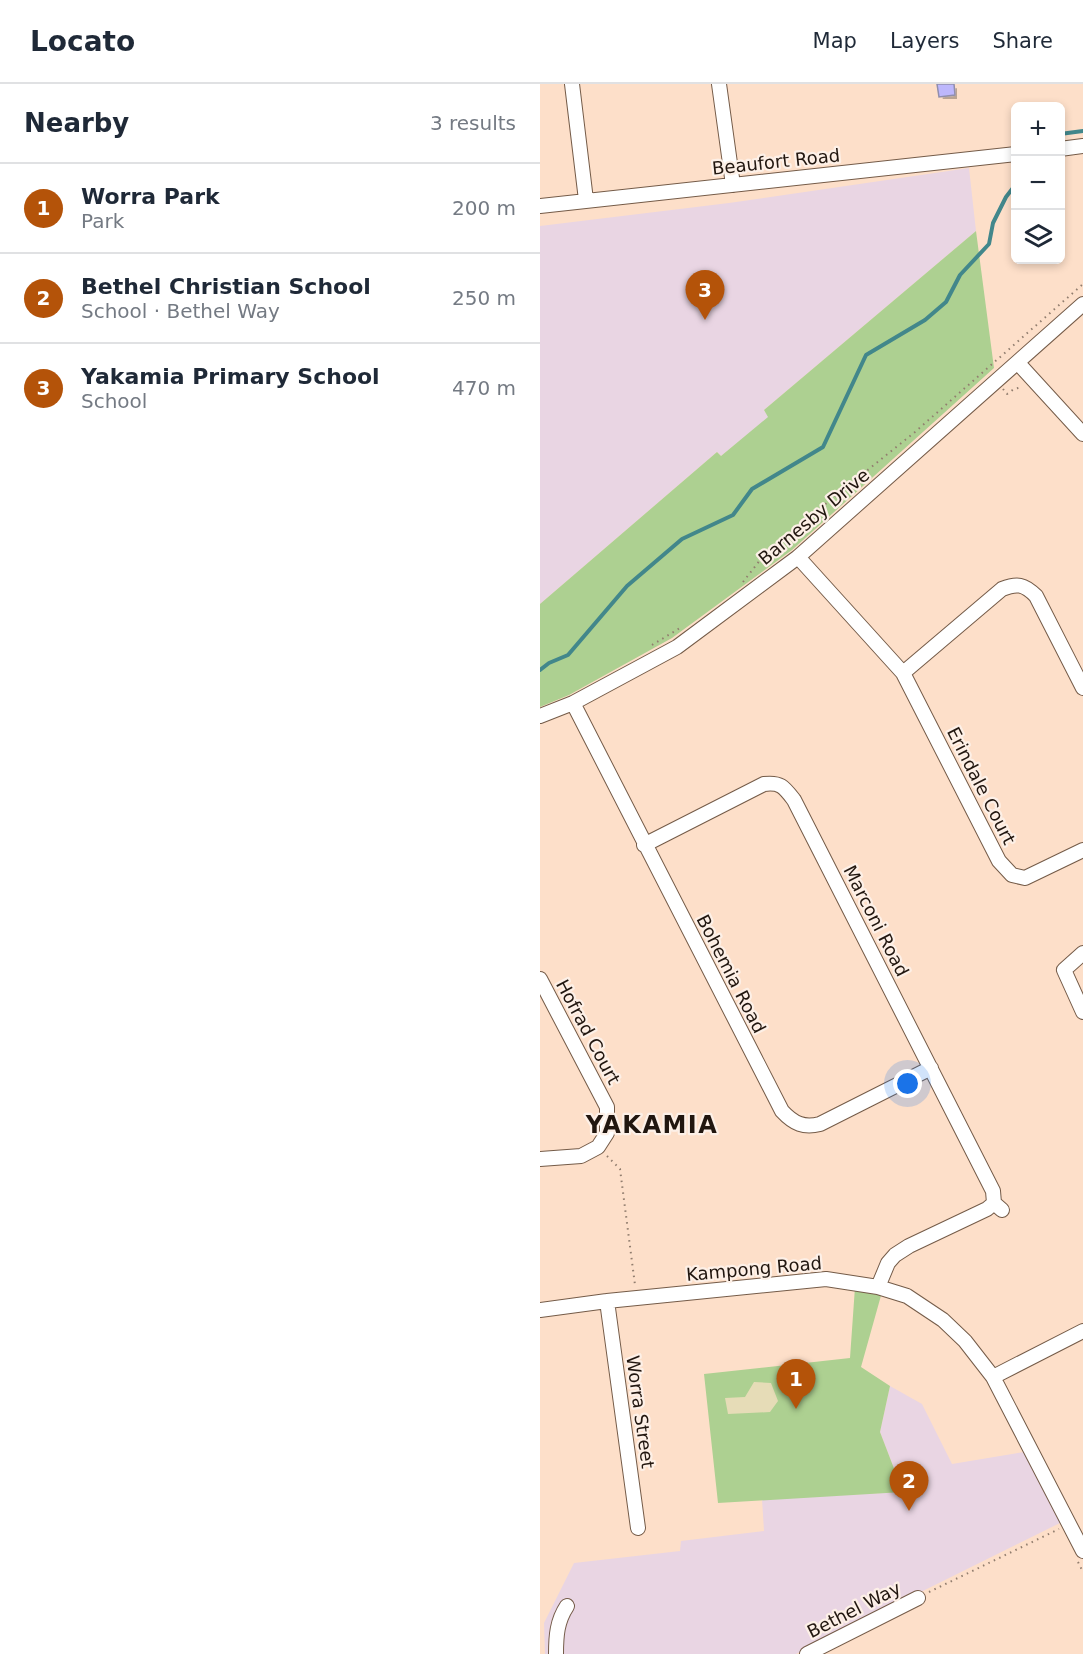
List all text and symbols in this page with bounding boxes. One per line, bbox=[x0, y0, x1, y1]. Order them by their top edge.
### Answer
text: Locato bbox=[30, 25, 135, 58]
text: Map bbox=[813, 29, 857, 53]
text: Layers bbox=[890, 29, 959, 53]
text: Share bbox=[992, 29, 1053, 53]
map controls bbox=[1011, 102, 1065, 264]
button: + bbox=[1011, 102, 1065, 156]
text: Nearby bbox=[24, 108, 129, 138]
text: 3 results bbox=[430, 111, 516, 135]
street label: Beaufort Road bbox=[711, 144, 841, 179]
button: − bbox=[1011, 156, 1065, 210]
text: Worra Park bbox=[81, 184, 220, 209]
text: 1 bbox=[37, 196, 50, 220]
text: 200 m bbox=[452, 196, 516, 220]
text: Park bbox=[81, 209, 124, 233]
button: layers bbox=[1011, 210, 1065, 264]
pin: 3 bbox=[686, 270, 724, 320]
text: Bethel Christian School bbox=[81, 274, 371, 299]
text: 2 bbox=[37, 286, 50, 310]
text: 250 m bbox=[452, 286, 516, 310]
text: School · Bethel Way bbox=[81, 299, 280, 323]
text: Yakamia Primary School bbox=[81, 364, 380, 389]
text: 3 bbox=[37, 376, 50, 400]
text: 470 m bbox=[452, 376, 516, 400]
text: School bbox=[81, 389, 147, 413]
street label: Barnesby Drive bbox=[754, 464, 873, 569]
street label: Erindale Court bbox=[943, 724, 1020, 848]
street label: Marconi Road bbox=[839, 862, 913, 980]
street label: Bohemia Road bbox=[693, 911, 770, 1037]
street label: Hofrad Court bbox=[552, 976, 625, 1088]
your location bbox=[893, 1069, 922, 1098]
district label: YAKAMIA bbox=[585, 1111, 718, 1139]
street label: Kampong Road bbox=[685, 1252, 823, 1285]
street label: Worra Street bbox=[622, 1354, 659, 1470]
pin: 1 bbox=[776, 1360, 816, 1409]
pin: 2 bbox=[890, 1462, 928, 1511]
street label: Bethel Way bbox=[804, 1577, 904, 1642]

